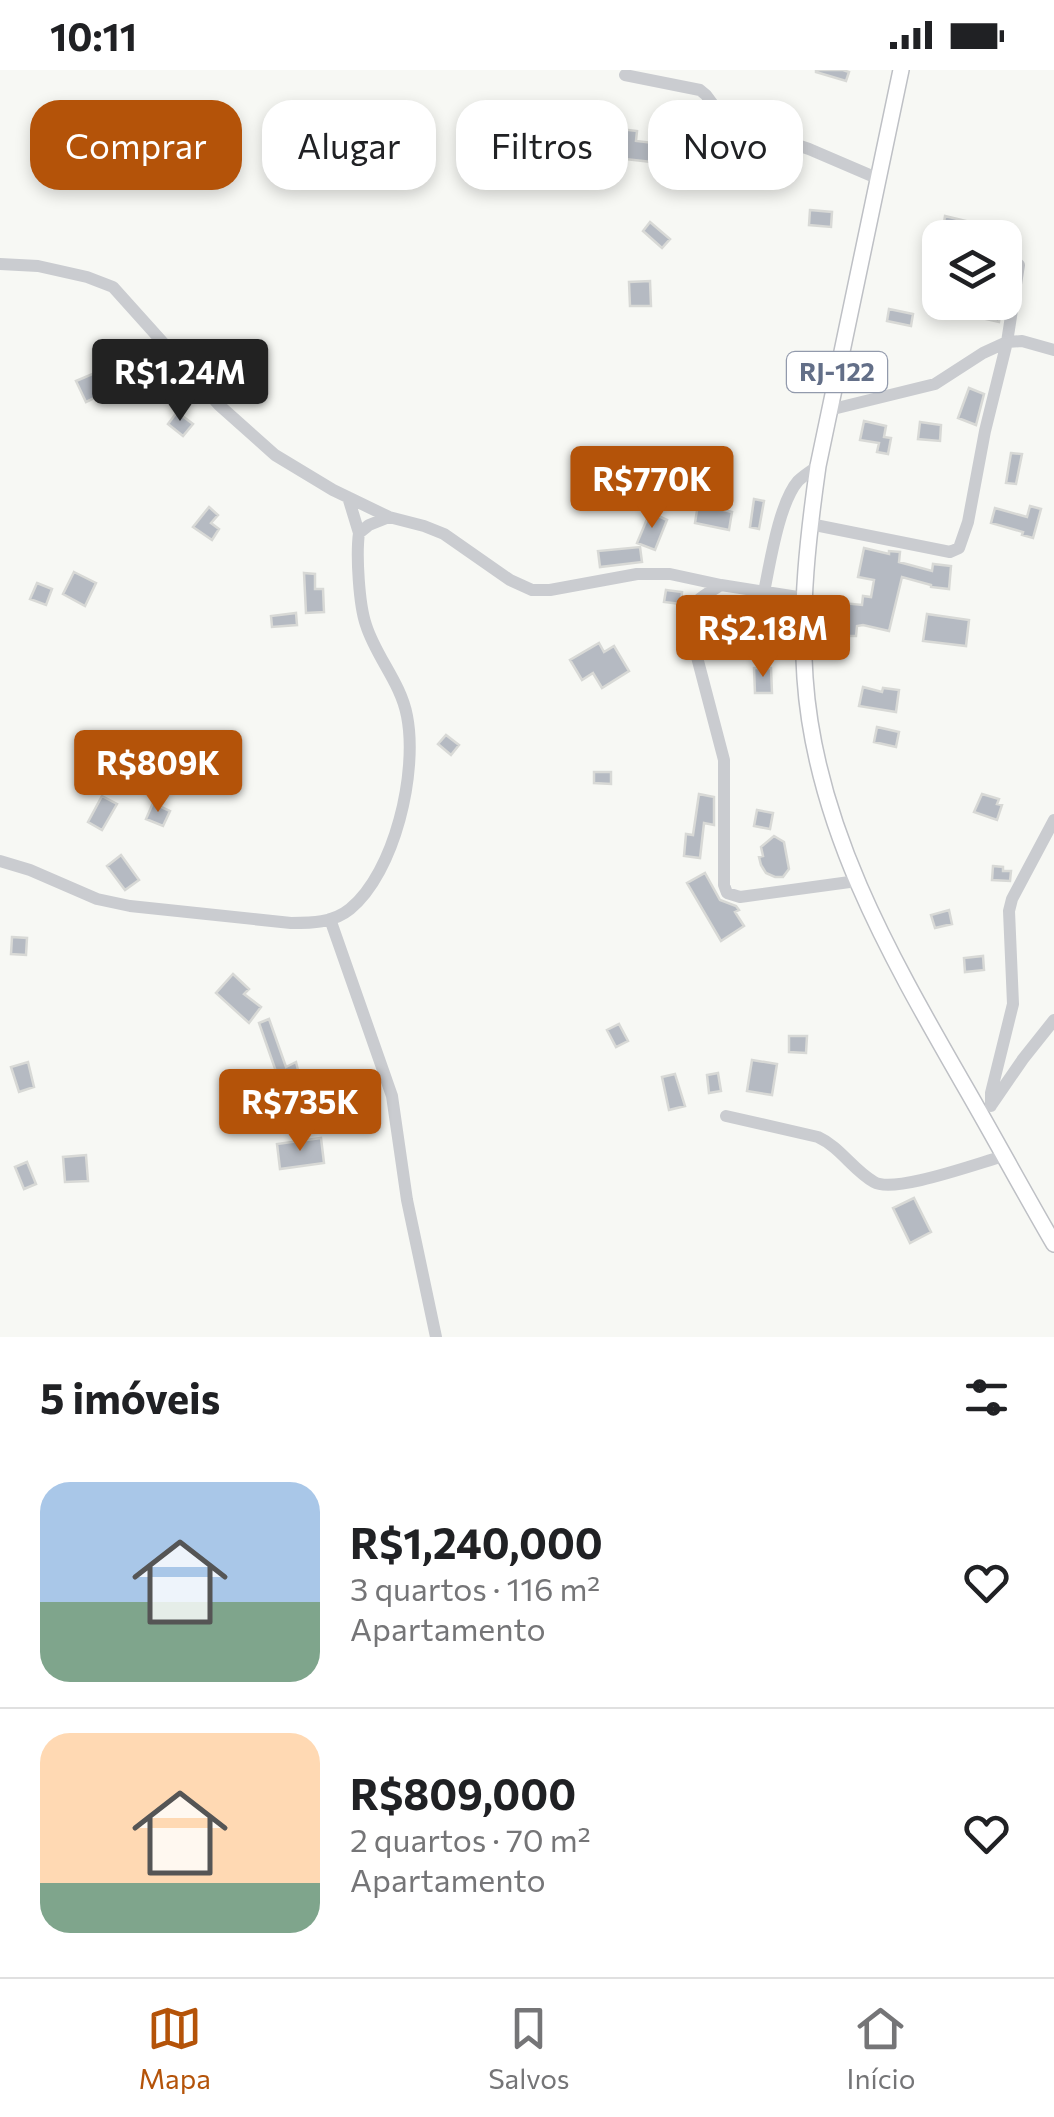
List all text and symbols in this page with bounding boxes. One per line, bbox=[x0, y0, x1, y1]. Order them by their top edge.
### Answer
text: 10:11 bbox=[50, 12, 137, 59]
chip: Comprar bbox=[30, 100, 242, 190]
chip: Alugar bbox=[262, 100, 436, 190]
chip: Filtros bbox=[456, 100, 628, 190]
chip: Novo bbox=[648, 100, 803, 190]
map controls bbox=[922, 220, 1022, 320]
button: layers bbox=[922, 220, 1022, 320]
pin: R$1.24M bbox=[88, 339, 272, 424]
text: R$1.24M bbox=[114, 351, 246, 391]
road number: RJ-122 bbox=[787, 352, 887, 392]
pin: R$770K bbox=[571, 446, 733, 531]
text: R$770K bbox=[592, 458, 712, 498]
pin: R$2.18M bbox=[671, 595, 855, 680]
text: R$2.18M bbox=[698, 607, 828, 647]
pin: R$809K bbox=[77, 730, 239, 815]
text: R$809K bbox=[96, 742, 220, 782]
pin: R$735K bbox=[219, 1069, 381, 1154]
text: R$735K bbox=[241, 1081, 359, 1121]
icon: filters bbox=[959, 1370, 1014, 1425]
text: 5 imóveis bbox=[40, 1371, 220, 1423]
text: R$1,240,000 bbox=[350, 1516, 603, 1568]
icon: home bbox=[120, 1522, 240, 1642]
icon: heart bbox=[959, 1555, 1014, 1610]
text: 3 quartos · 116 m² bbox=[350, 1568, 600, 1608]
text: Apartamento bbox=[350, 1608, 546, 1648]
text: R$809,000 bbox=[350, 1767, 576, 1819]
icon: home bbox=[120, 1773, 240, 1893]
icon: heart bbox=[959, 1806, 1014, 1861]
text: 2 quartos · 70 m² bbox=[350, 1819, 591, 1859]
text: Apartamento bbox=[350, 1859, 546, 1899]
tab: Mapa bbox=[139, 2001, 211, 2095]
tab: Salvos bbox=[488, 2001, 569, 2095]
tab: Início bbox=[847, 2001, 915, 2095]

